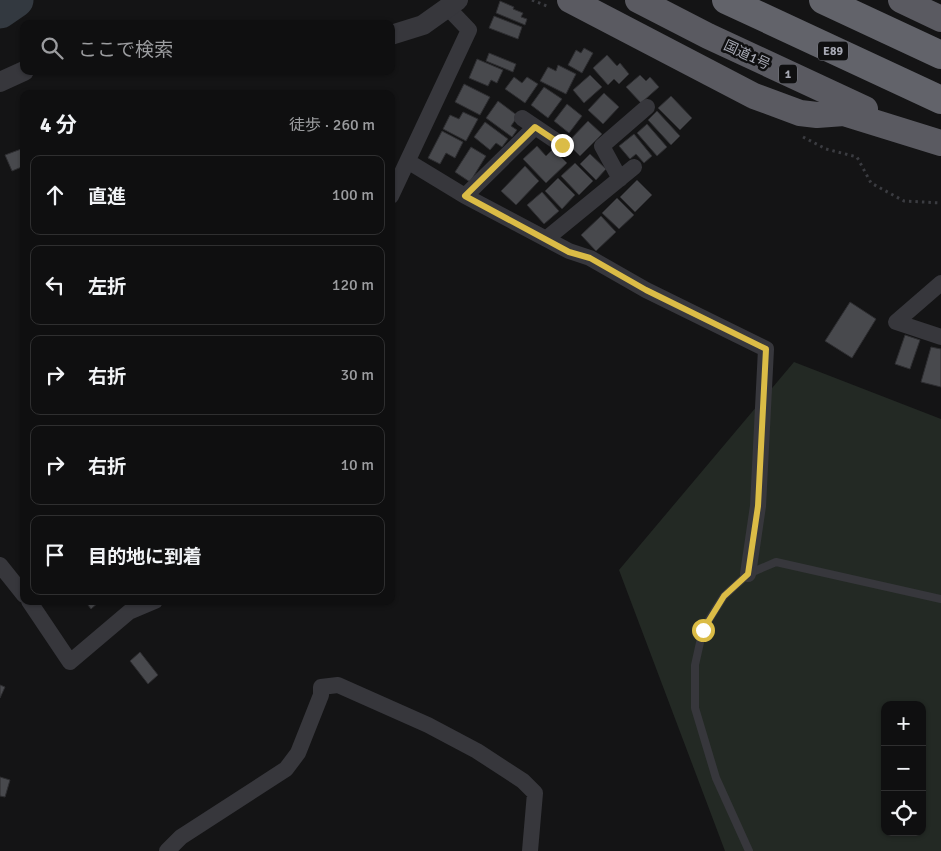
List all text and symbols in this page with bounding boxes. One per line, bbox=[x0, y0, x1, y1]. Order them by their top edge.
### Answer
search box bbox=[20, 20, 395, 75]
icon: search bbox=[38, 34, 66, 62]
street label: 国道1号 bbox=[721, 37, 773, 73]
text: ここで検索 bbox=[78, 38, 173, 62]
road number: E89 bbox=[818, 41, 848, 60]
road number: 1 bbox=[779, 64, 797, 84]
text: 4 分 bbox=[40, 112, 77, 138]
text: 徒歩 · 260 m bbox=[289, 115, 375, 135]
route end bbox=[551, 134, 574, 157]
icon: ahead bbox=[41, 181, 69, 209]
text: 直進 bbox=[88, 185, 126, 209]
text: 100 m bbox=[332, 185, 374, 205]
icon: left bbox=[41, 271, 69, 299]
text: 左折 bbox=[88, 275, 126, 299]
text: 120 m bbox=[332, 275, 374, 295]
icon: right bbox=[41, 361, 69, 389]
text: 右折 bbox=[88, 365, 126, 389]
text: 30 m bbox=[340, 365, 374, 385]
icon: right bbox=[41, 451, 69, 479]
text: 右折 bbox=[88, 455, 126, 479]
text: 10 m bbox=[340, 455, 374, 475]
icon: arrive bbox=[41, 541, 69, 569]
text: 目的地に到着 bbox=[88, 545, 202, 569]
route start bbox=[692, 619, 715, 642]
map controls bbox=[881, 701, 926, 836]
button: + bbox=[881, 701, 926, 746]
button: − bbox=[881, 746, 926, 791]
button: locate bbox=[881, 791, 926, 836]

